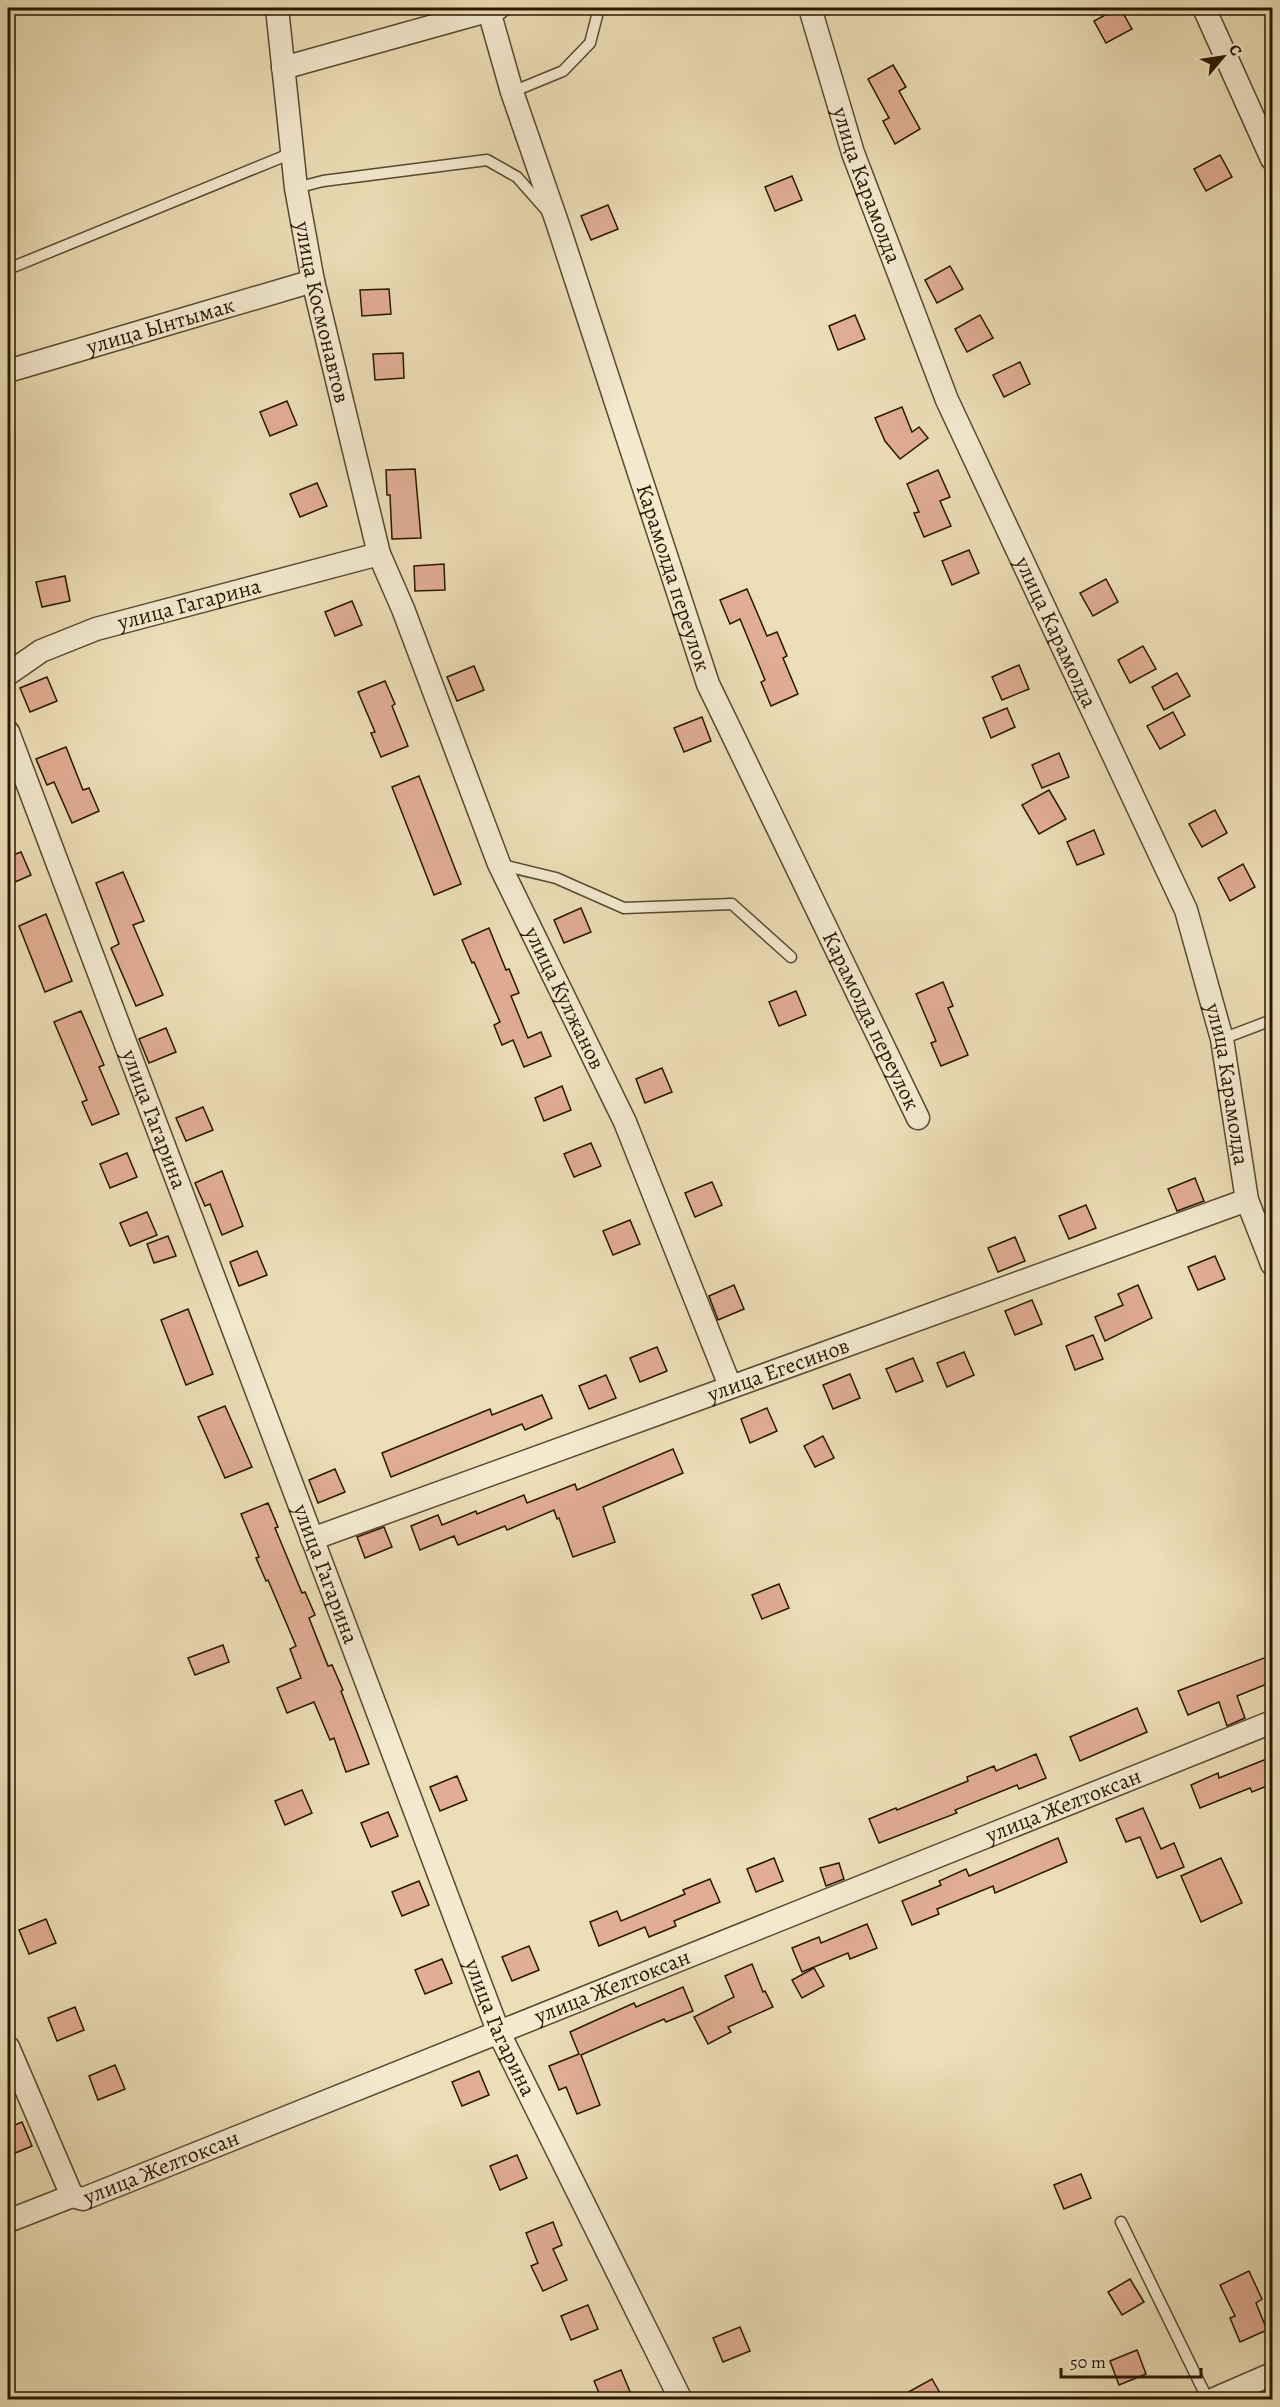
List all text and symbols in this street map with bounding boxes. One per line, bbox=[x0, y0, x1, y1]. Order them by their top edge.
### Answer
north arrow bbox=[1193, 27, 1253, 87]
text: С bbox=[1223, 41, 1247, 60]
street label: улица Карамолда bbox=[825, 102, 909, 268]
street label: улица Космонавтов bbox=[287, 218, 357, 406]
street label: улица Ынтымак bbox=[82, 290, 238, 362]
street label: Карамолда переулок bbox=[629, 480, 718, 675]
street label: улица Карамолда bbox=[1007, 551, 1105, 714]
street label: улица Гагарина bbox=[113, 571, 265, 638]
street label: улица Кулжанов bbox=[516, 921, 612, 1074]
street label: Карамолда переулок bbox=[815, 926, 927, 1115]
street label: улица Карамолда bbox=[1197, 999, 1256, 1168]
street label: улица Гагарина bbox=[114, 1044, 194, 1194]
street label: улица Егесинов bbox=[702, 1330, 853, 1410]
street label: улица Гагарина bbox=[285, 1499, 366, 1649]
street label: улица Желтоксан bbox=[980, 1761, 1146, 1851]
street label: улица Желтоксан bbox=[529, 1942, 695, 2032]
street label: улица Гагарина bbox=[457, 1954, 543, 2102]
street label: улица Желтоксан bbox=[78, 2123, 244, 2213]
scale bar bbox=[1061, 2341, 1200, 2379]
text: 50 m bbox=[1070, 2350, 1106, 2374]

